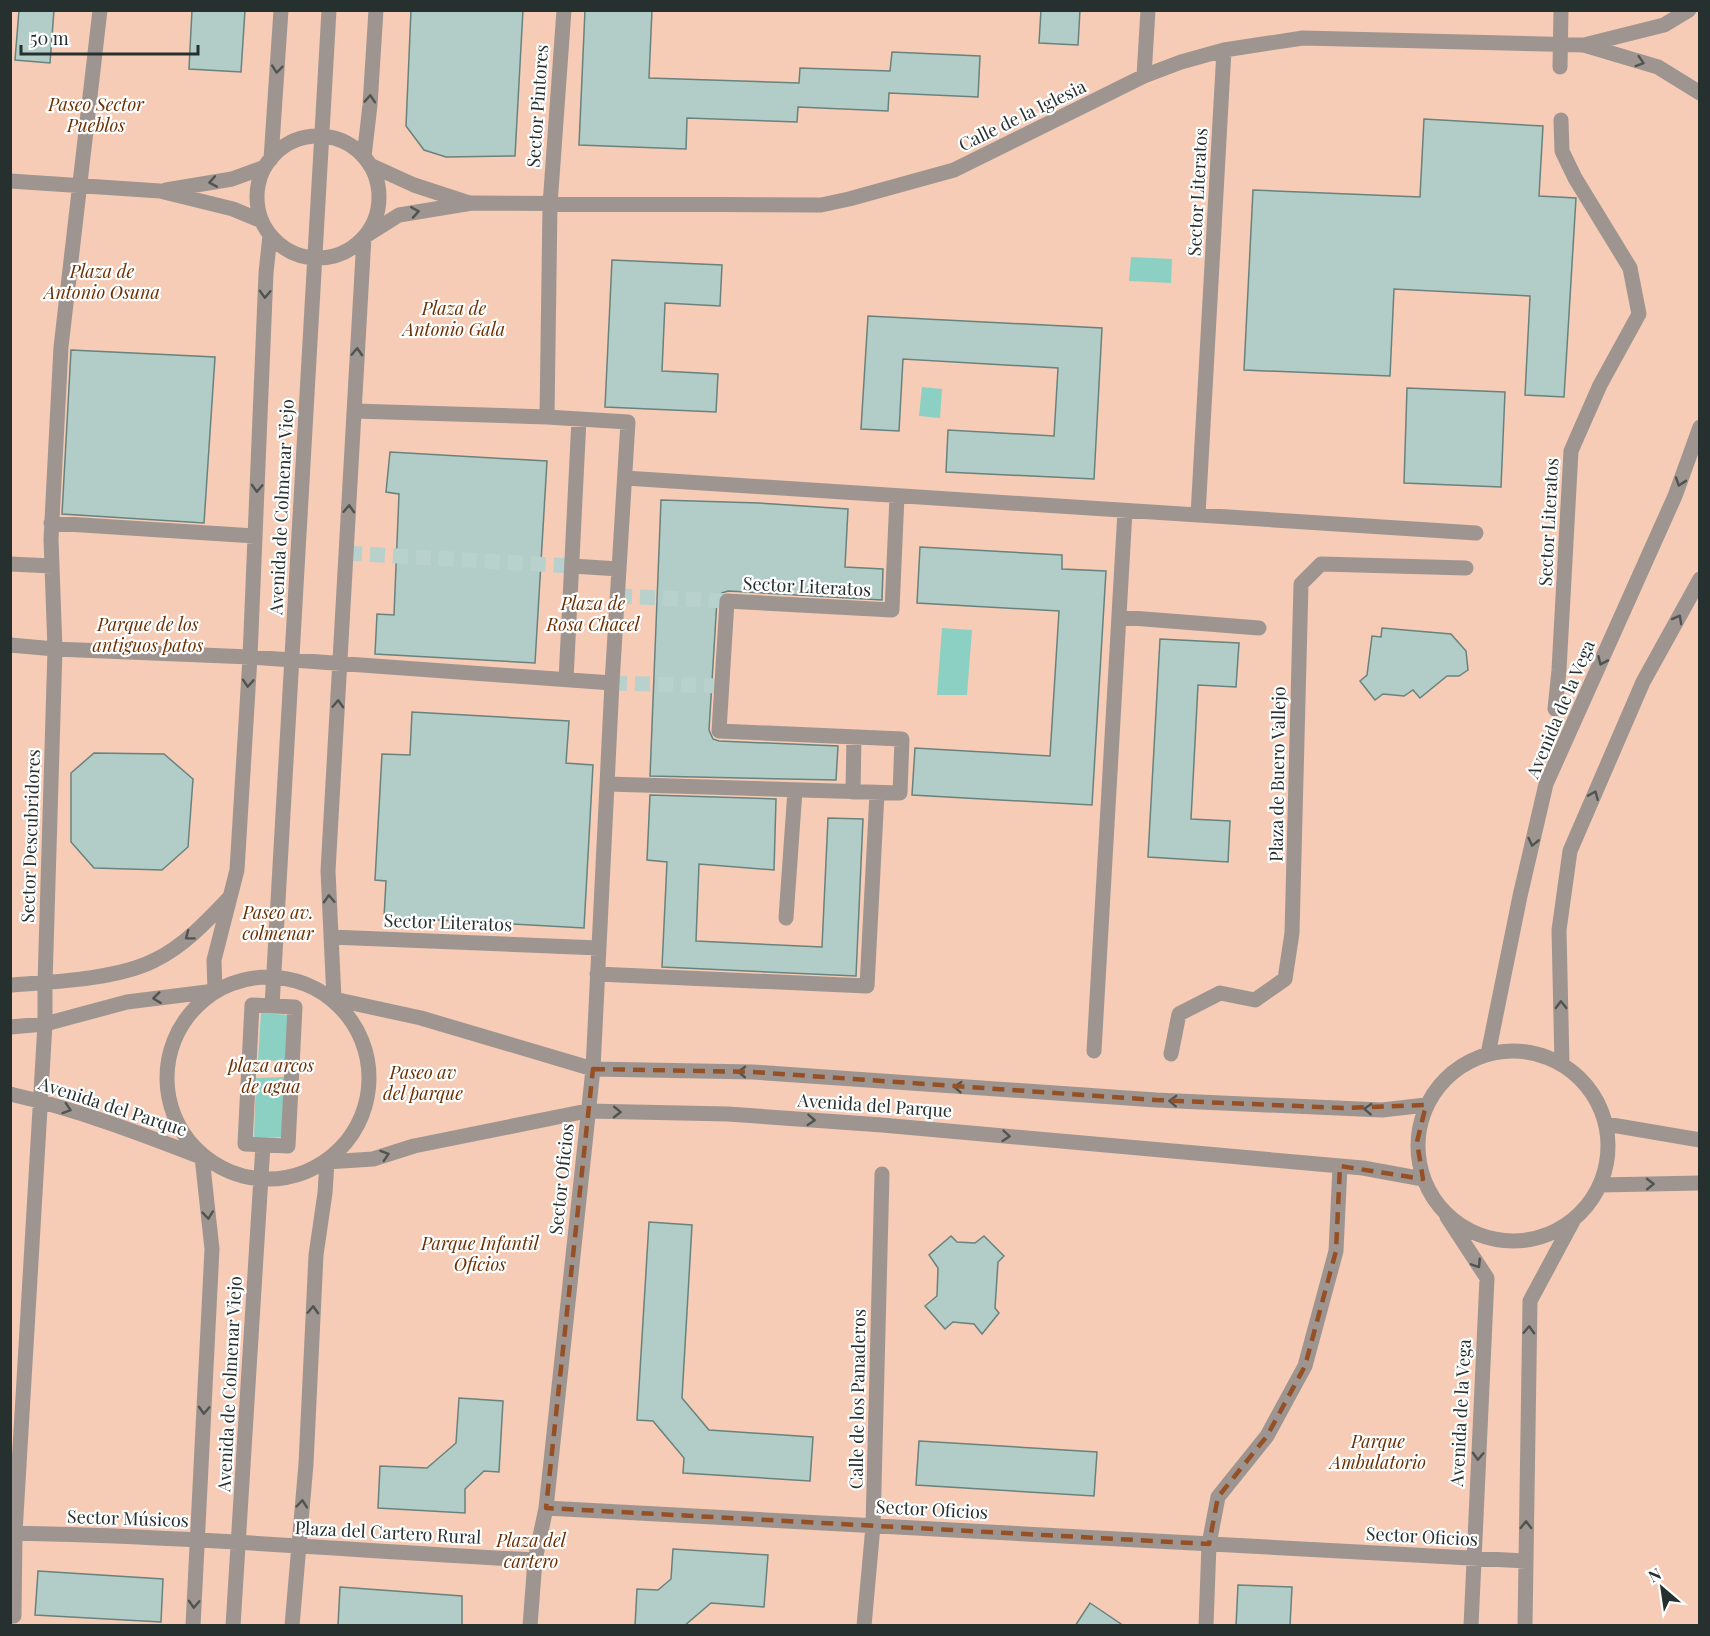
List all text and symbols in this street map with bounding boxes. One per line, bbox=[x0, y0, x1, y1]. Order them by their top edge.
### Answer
scale bar bbox=[21, 18, 198, 56]
text: 50 m bbox=[30, 26, 69, 50]
street label: Sector Pintores bbox=[521, 44, 553, 168]
one-way arrow bbox=[1634, 55, 1645, 67]
one-way arrow bbox=[271, 64, 284, 73]
street label: Calle de la Iglesia bbox=[954, 74, 1090, 156]
park label: Paseo Sector Pueblos bbox=[47, 92, 145, 137]
one-way arrow bbox=[363, 95, 376, 104]
street label: Sector Literatos bbox=[1182, 127, 1212, 257]
one-way arrow bbox=[209, 176, 218, 188]
one-way arrow bbox=[410, 207, 420, 219]
park label: Plaza de Antonio Osuna bbox=[42, 259, 160, 304]
one-way arrow bbox=[259, 289, 272, 298]
park label: Plaza de Antonio Gala bbox=[401, 296, 505, 341]
one-way arrow bbox=[351, 348, 364, 357]
street label: Avenida de Colmenar Viejo bbox=[263, 398, 299, 617]
street label: Sector Literatos bbox=[1533, 457, 1563, 587]
one-way arrow bbox=[1675, 476, 1688, 487]
one-way arrow bbox=[251, 484, 264, 493]
one-way arrow bbox=[343, 505, 356, 514]
street label: Sector Literatos bbox=[742, 571, 872, 601]
park label: Plaza de Rosa Chacel bbox=[545, 591, 641, 636]
park label: Parque de los antiguos patos bbox=[93, 612, 204, 657]
one-way arrow bbox=[1670, 615, 1682, 625]
street label: Avenida de la Vega bbox=[1520, 636, 1600, 783]
one-way arrow bbox=[1597, 654, 1609, 665]
one-way arrow bbox=[242, 679, 255, 688]
street label: Plaza de Buero Vallejo bbox=[1263, 686, 1291, 862]
one-way arrow bbox=[331, 699, 344, 708]
street label: Sector Descubridores bbox=[15, 749, 45, 923]
one-way arrow bbox=[1587, 790, 1599, 801]
one-way arrow bbox=[1527, 837, 1540, 847]
one-way arrow bbox=[323, 894, 336, 903]
park label: Paseo av. colmenar bbox=[241, 900, 315, 945]
street label: Sector Literatos bbox=[383, 908, 513, 936]
one-way arrow bbox=[185, 929, 196, 940]
one-way arrow bbox=[152, 992, 161, 1004]
one-way arrow bbox=[1554, 1001, 1567, 1010]
park label: plaza arcos de agua bbox=[226, 1053, 314, 1098]
park label: Paseo av del parque bbox=[383, 1060, 463, 1105]
one-way arrow bbox=[738, 1066, 747, 1078]
street label: Avenida del Parque bbox=[35, 1070, 190, 1141]
one-way arrow bbox=[953, 1080, 962, 1093]
street label: Avenida del Parque bbox=[796, 1088, 953, 1122]
one-way arrow bbox=[1169, 1095, 1178, 1107]
one-way arrow bbox=[61, 1102, 72, 1115]
one-way arrow bbox=[1363, 1103, 1373, 1116]
one-way arrow bbox=[612, 1105, 621, 1118]
one-way arrow bbox=[807, 1113, 816, 1126]
street label: Sector Oficios bbox=[543, 1122, 579, 1236]
one-way arrow bbox=[1001, 1129, 1010, 1142]
one-way arrow bbox=[379, 1150, 390, 1162]
one-way arrow bbox=[1645, 1177, 1654, 1190]
one-way arrow bbox=[201, 1210, 214, 1220]
park label: Parque Infantil Oficios bbox=[420, 1231, 540, 1276]
one-way arrow bbox=[1470, 1258, 1482, 1268]
street label: Avenida de Colmenar Viejo bbox=[211, 1275, 247, 1494]
one-way arrow bbox=[307, 1305, 320, 1314]
street label: Calle de los Panaderos bbox=[843, 1309, 871, 1489]
one-way arrow bbox=[1523, 1326, 1535, 1335]
street label: Avenida de la Vega bbox=[1444, 1339, 1476, 1488]
one-way arrow bbox=[197, 1405, 210, 1414]
park label: Parque Ambulatorio bbox=[1328, 1429, 1426, 1474]
one-way arrow bbox=[1471, 1452, 1484, 1461]
street label: Sector Oficios bbox=[875, 1494, 989, 1524]
one-way arrow bbox=[295, 1500, 308, 1509]
street label: Sector Músicos bbox=[67, 1504, 189, 1532]
street label: Plaza del Cartero Rural bbox=[294, 1515, 482, 1549]
street label: Sector Oficios bbox=[1365, 1521, 1479, 1551]
one-way arrow bbox=[1520, 1521, 1532, 1530]
park label: Plaza del cartero bbox=[495, 1528, 567, 1573]
north arrow bbox=[1632, 1558, 1692, 1618]
text: N bbox=[1644, 1562, 1665, 1586]
one-way arrow bbox=[187, 1600, 200, 1609]

